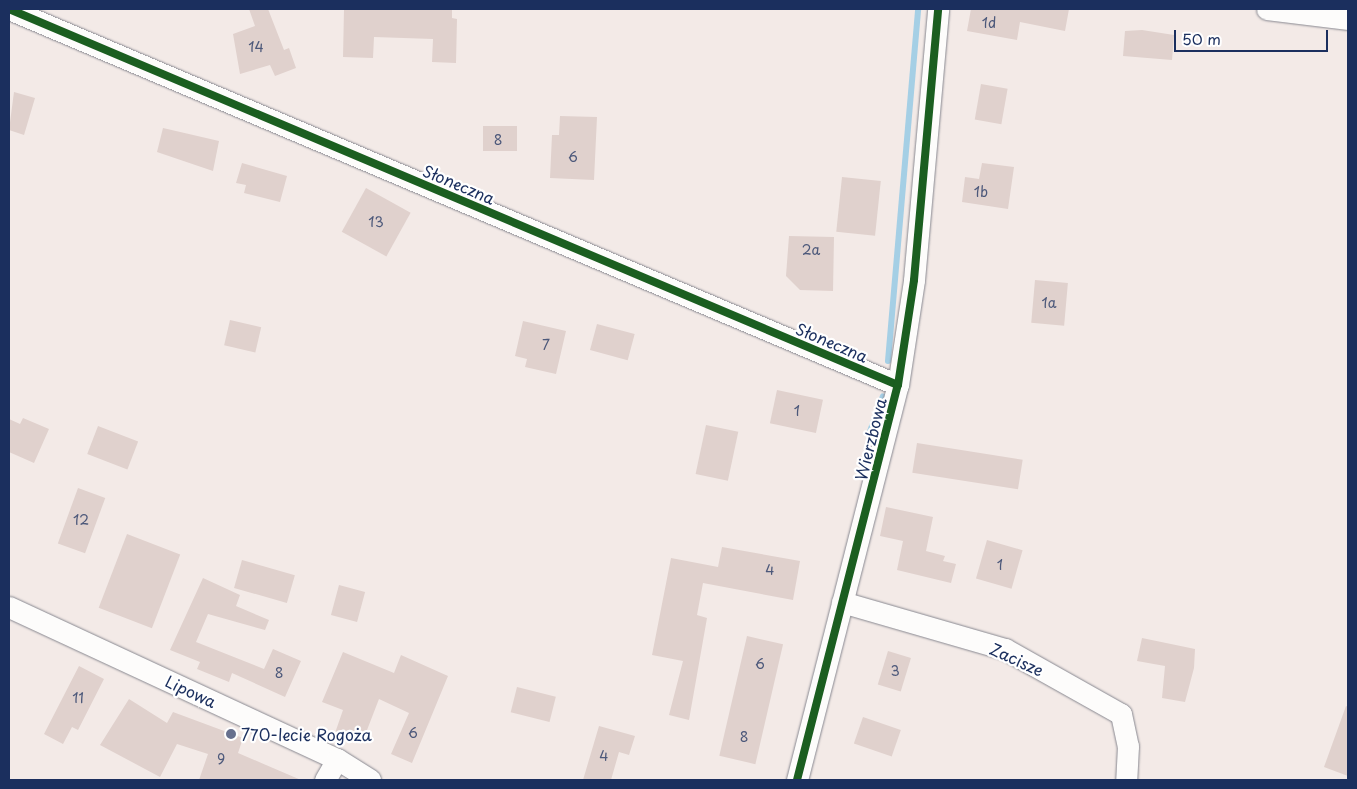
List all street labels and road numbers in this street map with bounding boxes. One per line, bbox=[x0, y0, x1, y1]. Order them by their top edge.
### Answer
street label: Słoneczna bbox=[420, 160, 498, 208]
street label: Słoneczna bbox=[793, 318, 871, 366]
street label: Wierzbowa bbox=[850, 396, 890, 482]
street label: Zacisze bbox=[987, 638, 1047, 680]
street label: Lipowa bbox=[163, 671, 219, 711]

